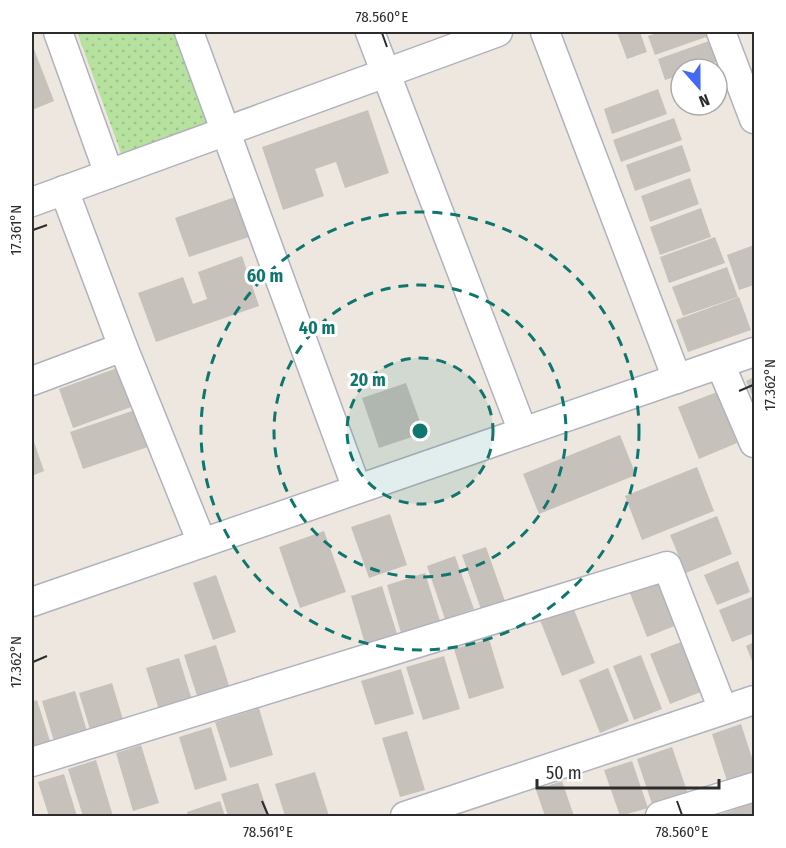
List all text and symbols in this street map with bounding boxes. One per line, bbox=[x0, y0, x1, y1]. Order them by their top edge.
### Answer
text: 78.560°E bbox=[356, 8, 408, 26]
north arrow bbox=[669, 57, 729, 117]
text: N bbox=[696, 90, 712, 111]
text: 17.361°N bbox=[7, 205, 25, 255]
text: 60 m bbox=[247, 265, 283, 287]
text: 40 m bbox=[299, 317, 335, 339]
text: 17.362°N bbox=[761, 359, 779, 411]
text: 20 m bbox=[349, 369, 386, 391]
centre of rings bbox=[410, 421, 430, 441]
text: 17.362°N bbox=[7, 636, 25, 688]
scale bar bbox=[537, 752, 718, 790]
text: 50 m bbox=[546, 762, 582, 784]
text: 78.561°E bbox=[243, 823, 293, 841]
text: 78.560°E bbox=[656, 823, 708, 841]

